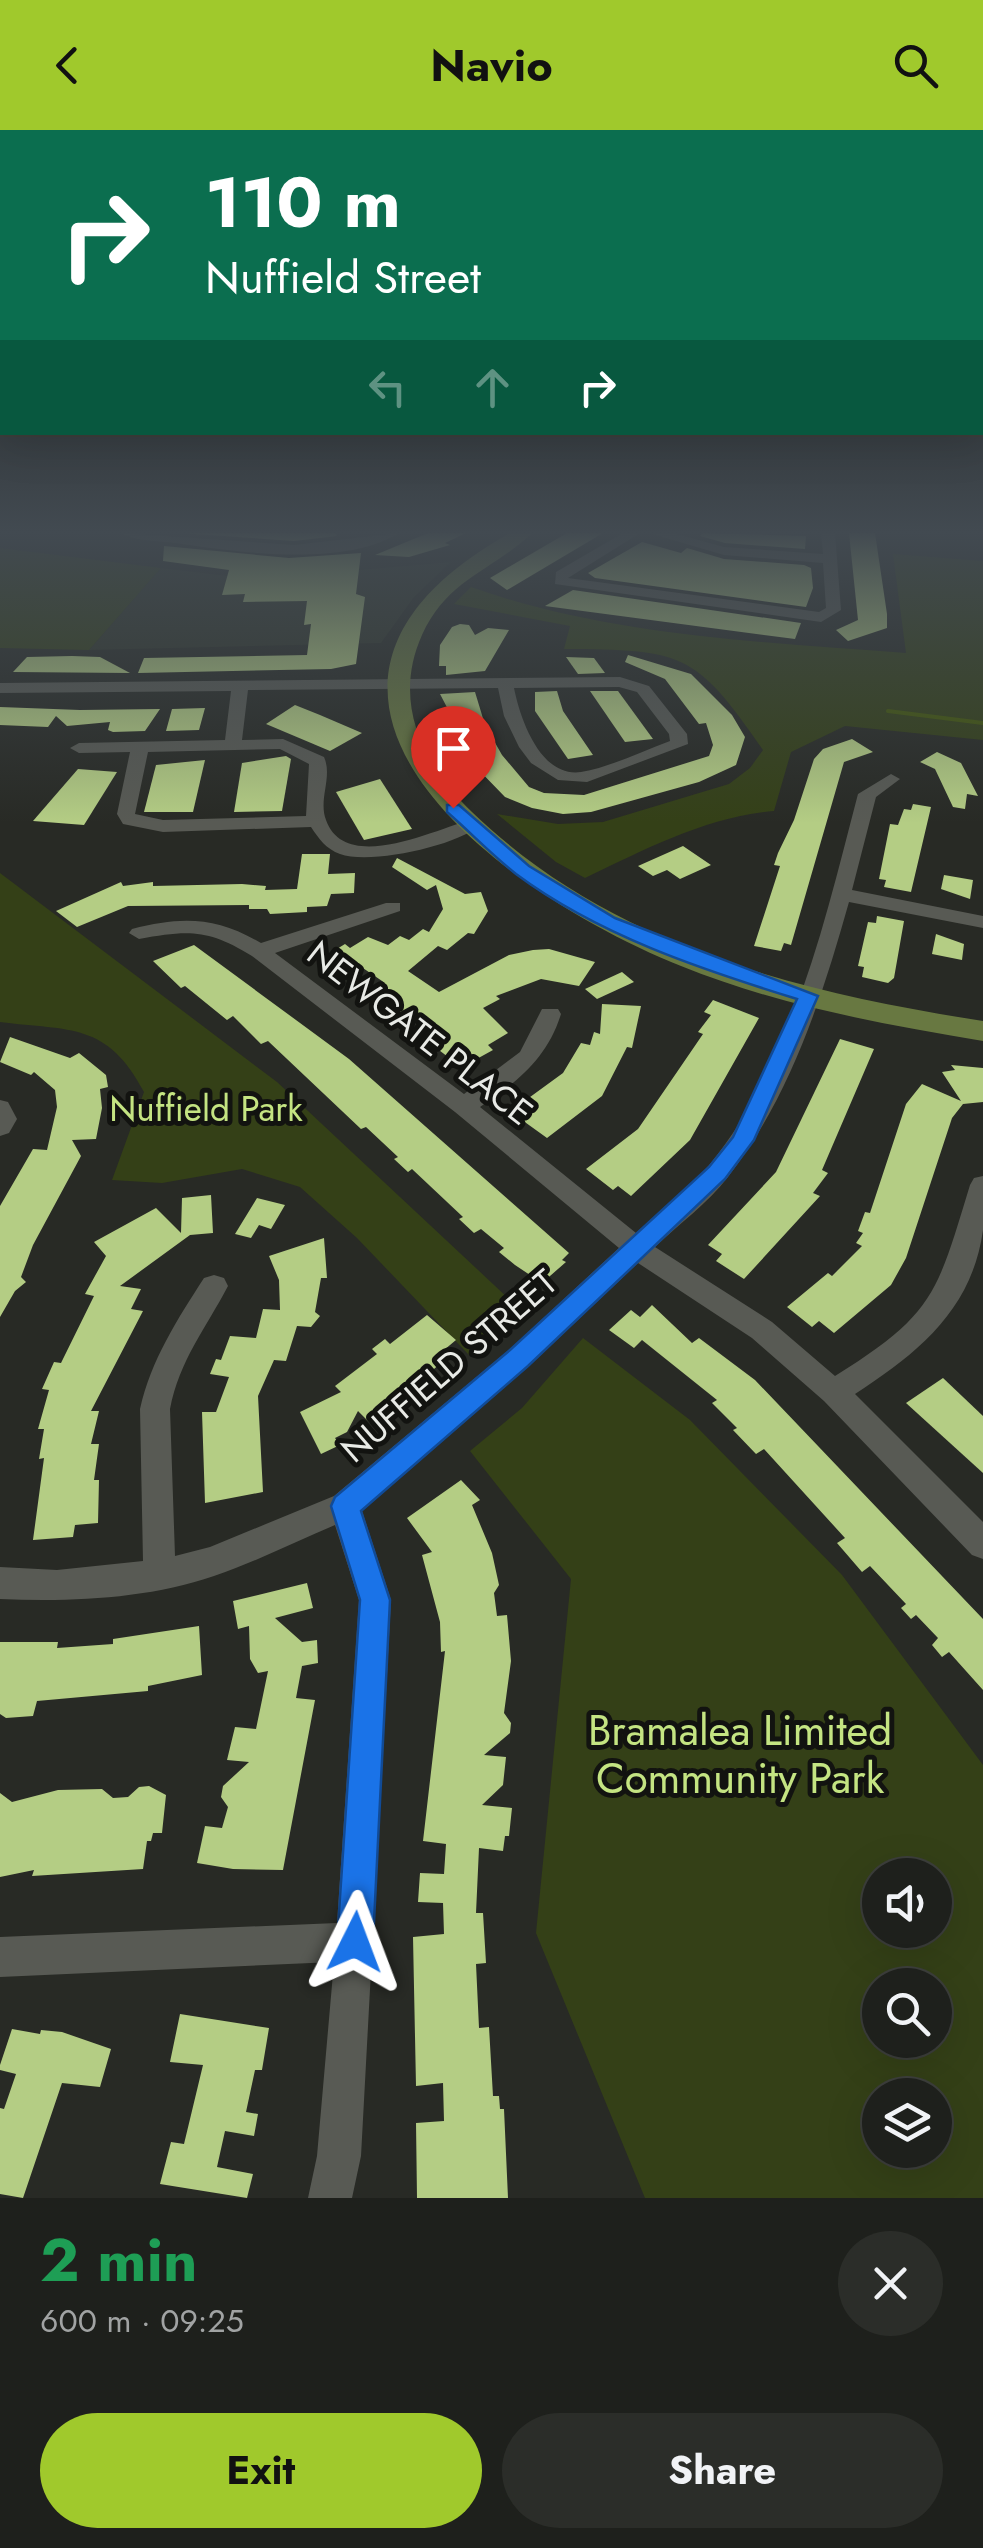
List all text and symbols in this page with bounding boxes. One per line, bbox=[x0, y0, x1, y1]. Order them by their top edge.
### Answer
text: Navio bbox=[430, 33, 553, 98]
icon: back bbox=[40, 38, 95, 93]
icon: search bbox=[888, 38, 943, 93]
text: 110 m bbox=[205, 152, 401, 253]
icon: right bbox=[40, 170, 170, 300]
text: Nuffield Street bbox=[205, 245, 481, 310]
icon: left bbox=[360, 360, 415, 415]
icon: ahead bbox=[465, 360, 520, 415]
icon: right bbox=[570, 360, 625, 415]
pin bbox=[411, 706, 496, 809]
icon: arrive bbox=[426, 721, 481, 776]
street label: NEWGATE PLACE bbox=[296, 929, 544, 1137]
park label: Nuffield Park bbox=[109, 1084, 303, 1134]
street label: NUFFIELD STREET bbox=[330, 1258, 568, 1474]
park label: Bramalea Limited Community Park bbox=[588, 1700, 892, 1809]
map controls bbox=[862, 1858, 952, 2168]
button: sound bbox=[862, 1858, 952, 1948]
position arrow bbox=[303, 1890, 407, 1994]
button: search bbox=[862, 1968, 952, 2058]
button: layers bbox=[862, 2078, 952, 2168]
text: 2 min bbox=[40, 2217, 198, 2304]
button: close bbox=[838, 2231, 943, 2336]
text: 600 m · 09:25 bbox=[40, 2298, 244, 2344]
button: Exit bbox=[40, 2413, 482, 2528]
button: Share bbox=[502, 2413, 943, 2528]

